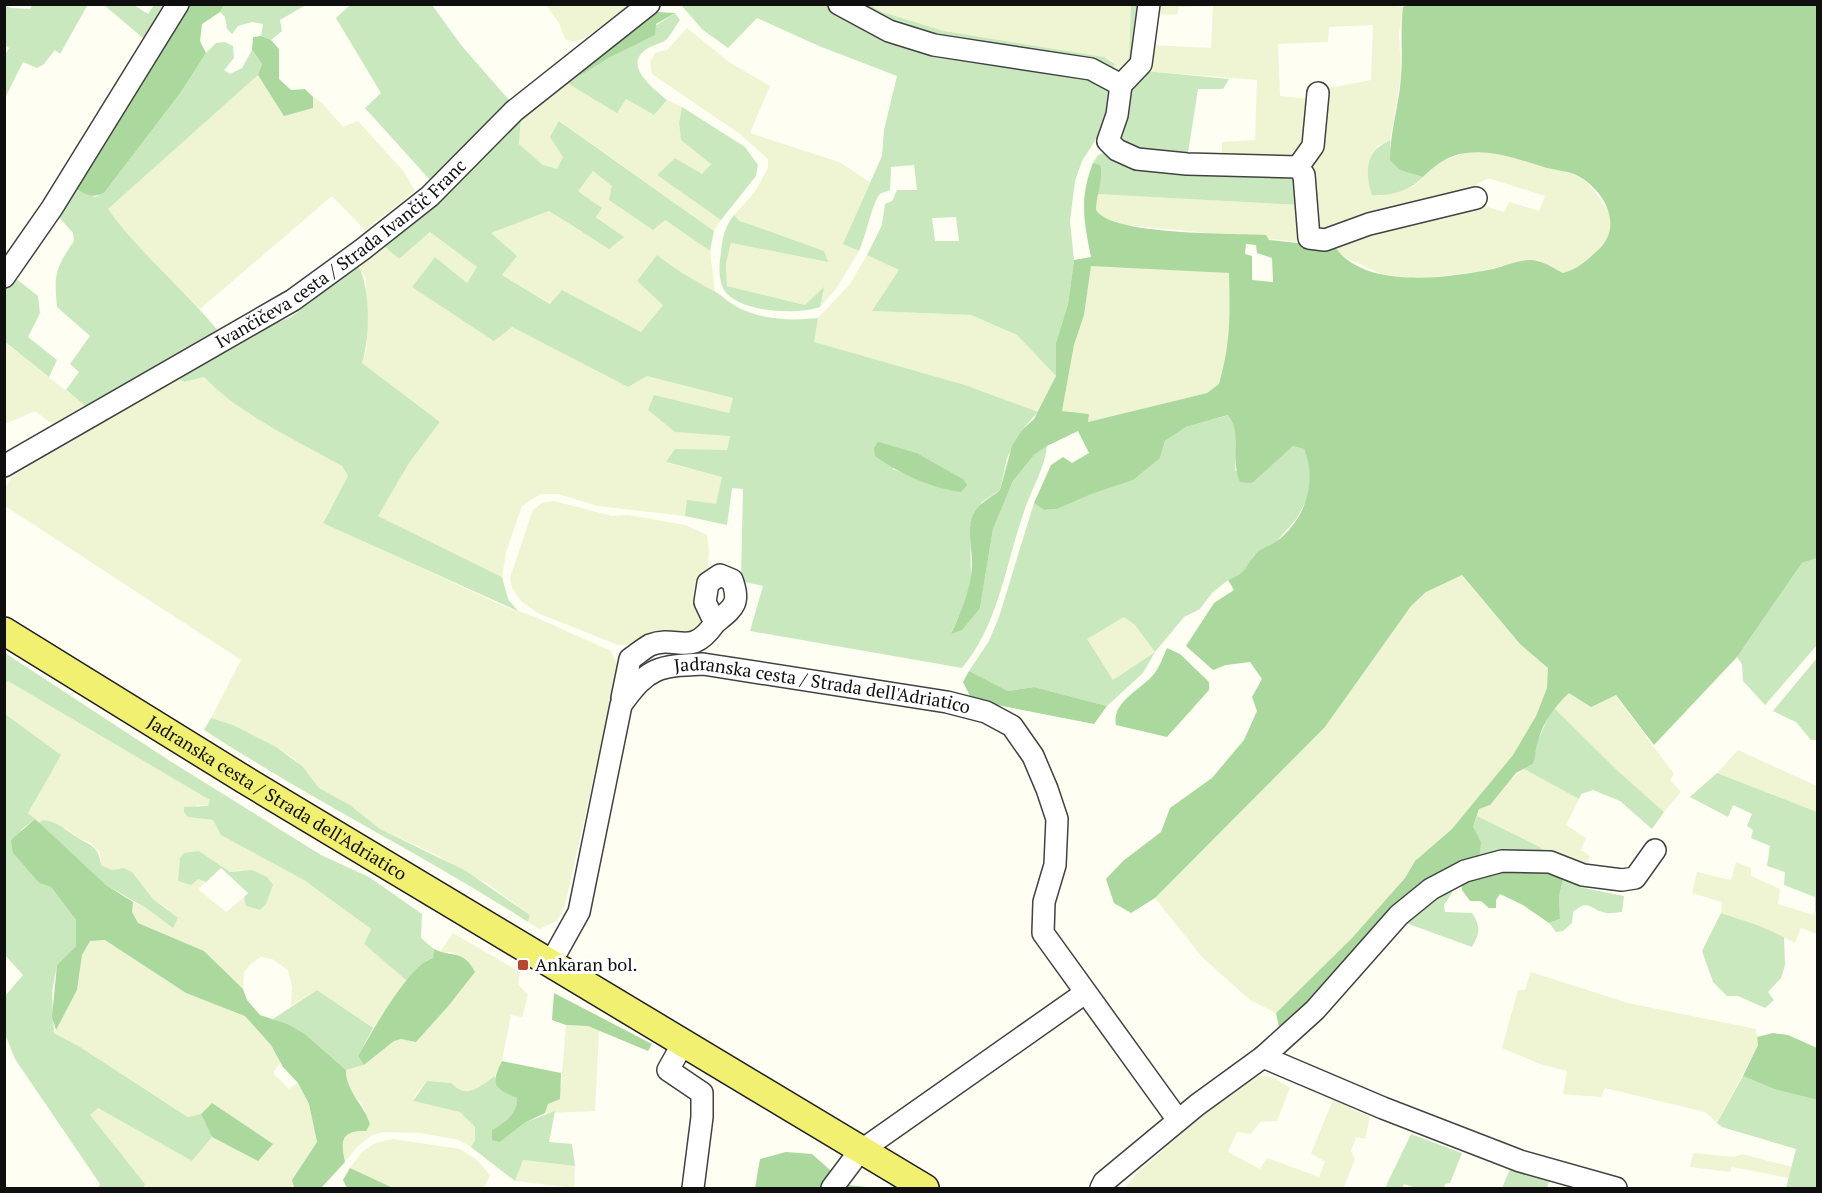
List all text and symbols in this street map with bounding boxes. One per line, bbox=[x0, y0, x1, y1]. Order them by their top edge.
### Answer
street label: Ivančičeva cesta / Strada Ivančič Franc bbox=[211, 153, 471, 353]
street label: Jadranska cesta / Strada dell'Adriatico bbox=[673, 651, 973, 719]
street label: Jadranska cesta / Strada dell'Adriatico bbox=[143, 709, 412, 885]
place label: Ankaran bol. bbox=[535, 952, 638, 976]
marker: Ankaran bol. bbox=[516, 958, 530, 972]

